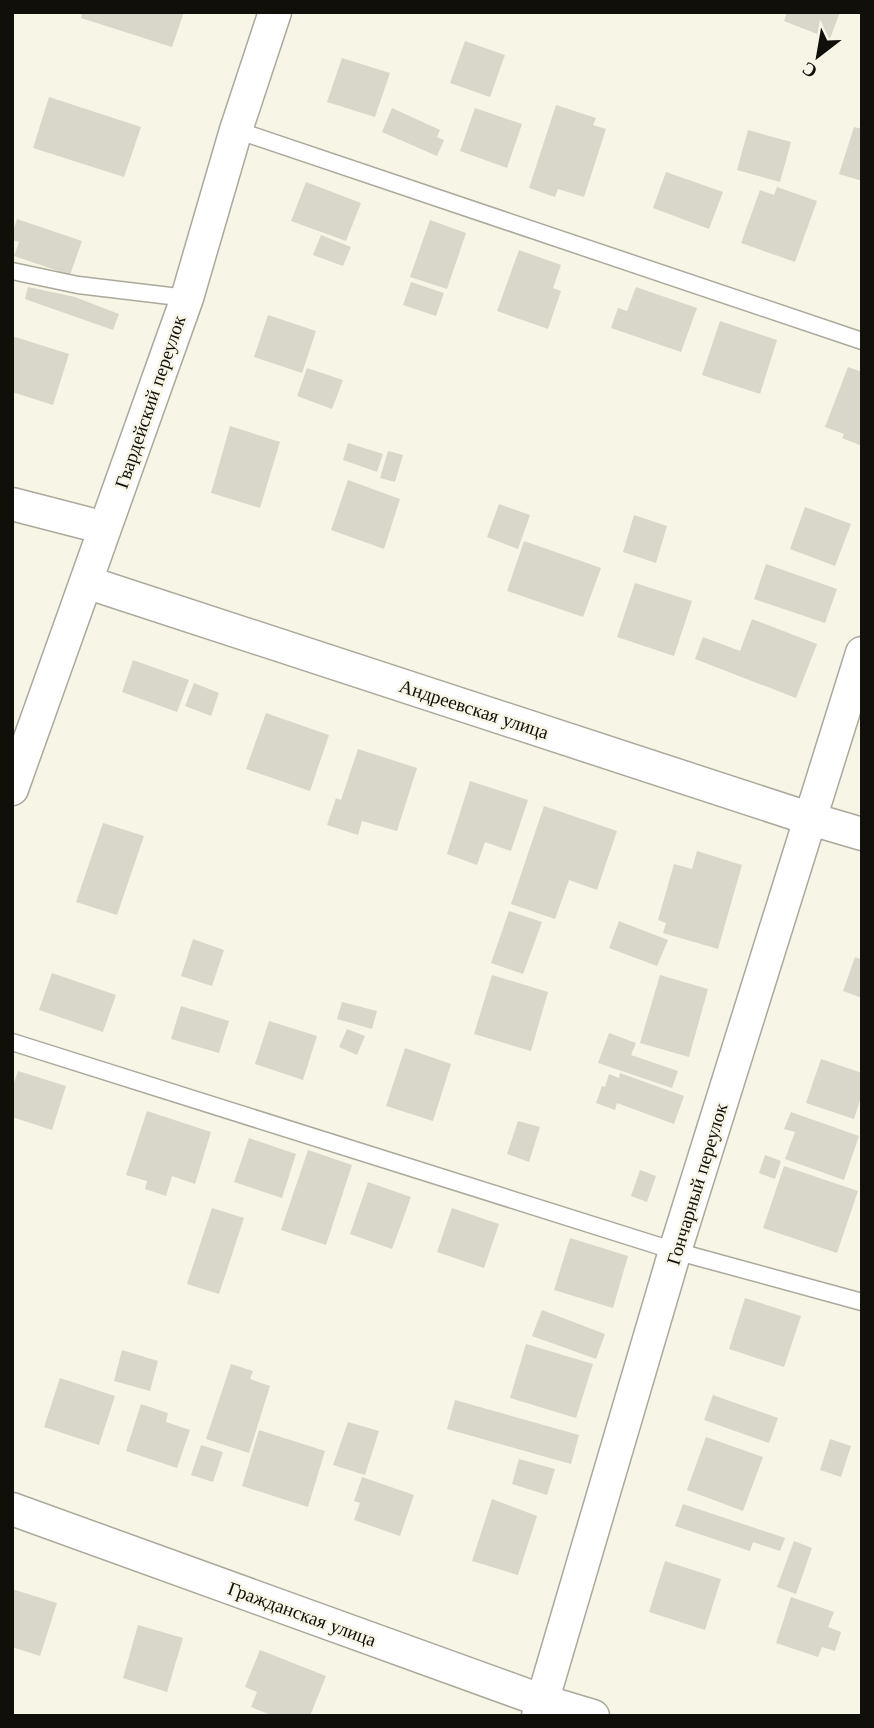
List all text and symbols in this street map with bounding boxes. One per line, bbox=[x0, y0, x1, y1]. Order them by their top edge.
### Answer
north arrow bbox=[783, 21, 853, 91]
text: С bbox=[798, 57, 821, 84]
street label: Гвардейский переулок bbox=[110, 312, 191, 491]
street label: Андреевская улица bbox=[396, 674, 552, 744]
street label: Гончарный переулок bbox=[661, 1100, 733, 1268]
street label: Гражданская улица bbox=[225, 1577, 380, 1652]

